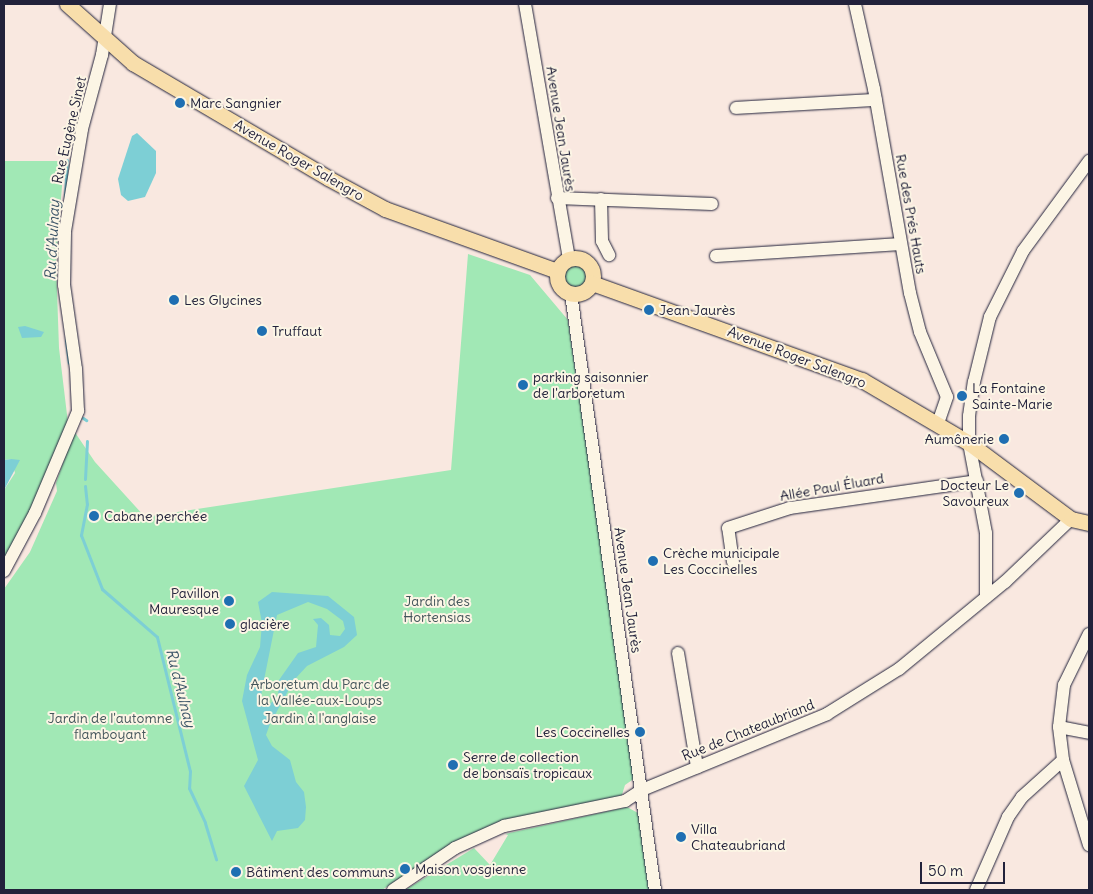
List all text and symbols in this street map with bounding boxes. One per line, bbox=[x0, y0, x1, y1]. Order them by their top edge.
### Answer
street label: Avenue Jean Jaurès bbox=[543, 65, 579, 193]
street label: Rue Eugène Sinet bbox=[48, 75, 90, 185]
place label: Marc Sangnier bbox=[190, 95, 281, 111]
marker: Marc Sangnier bbox=[174, 97, 186, 109]
street label: Avenue Roger Salengro bbox=[231, 116, 367, 204]
street label: Rue des Prés Hauts bbox=[892, 153, 930, 275]
water label: Ru d'Aulnay bbox=[41, 199, 63, 281]
place label: Les Glycines bbox=[184, 292, 262, 308]
marker: Les Glycines bbox=[168, 294, 180, 306]
place label: Jean Jaurès bbox=[659, 302, 735, 318]
marker: Jean Jaurès bbox=[643, 304, 655, 316]
place label: Truffaut bbox=[272, 323, 322, 339]
street label: Avenue Roger Salengro bbox=[725, 323, 869, 391]
marker: Truffaut bbox=[256, 325, 268, 337]
place label: parking saisonnier de l'arboretum bbox=[533, 369, 649, 402]
marker: parking saisonnier de l'arboretum bbox=[517, 379, 529, 391]
place label: La Fontaine Sainte-Marie bbox=[972, 380, 1053, 412]
marker: La Fontaine Sainte-Marie bbox=[956, 390, 968, 402]
place label: Aumônerie bbox=[925, 431, 994, 447]
marker: Aumônerie bbox=[998, 433, 1010, 445]
street label: Allée Paul Éluard bbox=[779, 470, 885, 504]
place label: Docteur Le Savoureux bbox=[940, 477, 1009, 510]
marker: Docteur Le Savoureux bbox=[1013, 487, 1025, 499]
place label: Cabane perchée bbox=[104, 508, 207, 524]
marker: Cabane perchée bbox=[88, 510, 100, 522]
street label: Avenue Jean Jaurès bbox=[611, 526, 645, 654]
place label: Crèche municipale Les Coccinelles bbox=[663, 545, 780, 578]
marker: Crèche municipale Les Coccinelles bbox=[647, 555, 659, 567]
place label: Pavillon Mauresque bbox=[149, 585, 219, 618]
park label: Jardin des Hortensias bbox=[403, 593, 471, 626]
marker: Pavillon Mauresque bbox=[223, 595, 235, 607]
place label: glacière bbox=[240, 616, 290, 632]
marker: glacière bbox=[224, 618, 236, 630]
water label: Ru d'Aulnay bbox=[163, 647, 199, 729]
park label: Arboretum du Parc de la Vallée-aux-Loups bbox=[250, 676, 390, 709]
street label: Rue de Chateaubriand bbox=[679, 696, 817, 764]
park label: Jardin de l'automne flamboyant bbox=[48, 710, 172, 742]
park label: Jardin à l'anglaise bbox=[264, 710, 376, 726]
place label: Les Coccinelles bbox=[536, 724, 630, 740]
marker: Les Coccinelles bbox=[634, 726, 646, 738]
place label: Serre de collection de bonsaïs tropicaux bbox=[463, 749, 592, 782]
marker: Serre de collection de bonsaïs tropicaux bbox=[447, 759, 459, 771]
place label: Villa Chateaubriand bbox=[691, 821, 785, 854]
marker: Villa Chateaubriand bbox=[675, 831, 687, 843]
scale bar bbox=[923, 852, 1008, 884]
place label: Maison vosgienne bbox=[415, 861, 526, 877]
text: 50 m bbox=[928, 861, 963, 880]
marker: Maison vosgienne bbox=[399, 863, 411, 875]
place label: Bâtiment des communs bbox=[246, 864, 394, 880]
marker: Bâtiment des communs bbox=[230, 866, 242, 878]

